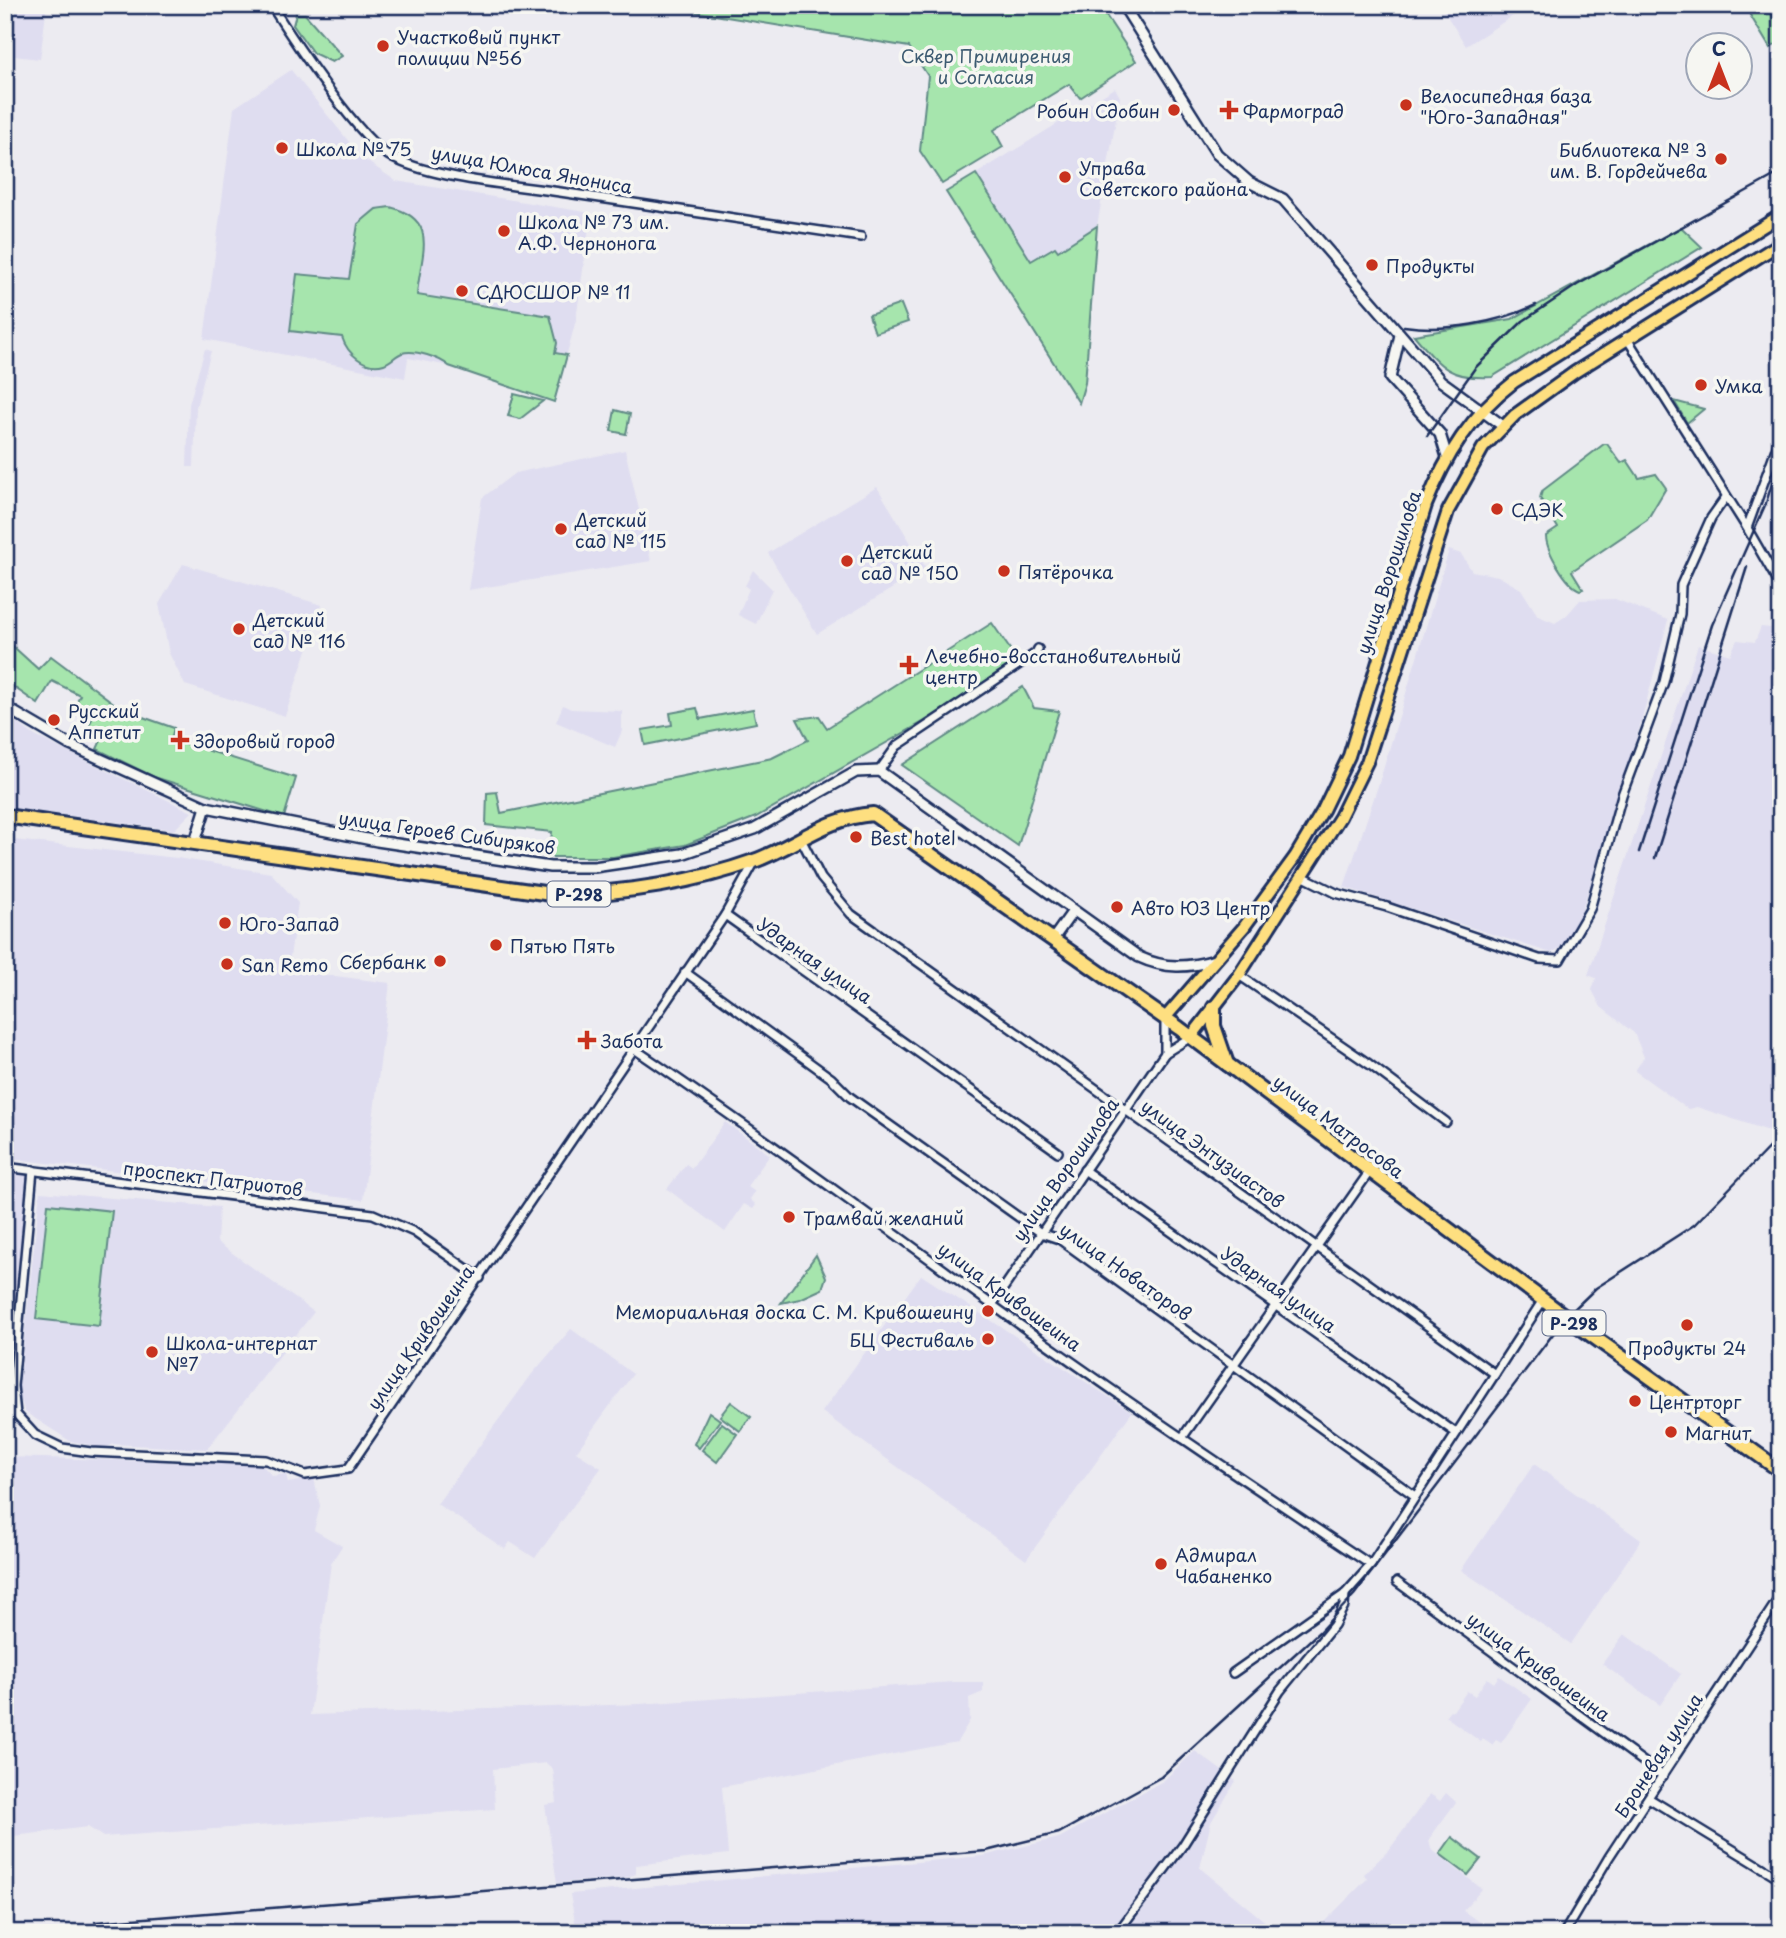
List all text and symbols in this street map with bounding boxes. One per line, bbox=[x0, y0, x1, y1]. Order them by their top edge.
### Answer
place label: Участковый пункт полиции №56 bbox=[397, 23, 560, 71]
north arrow bbox=[1684, 32, 1754, 102]
text: С bbox=[1712, 34, 1726, 62]
marker: Участковый пункт полиции №56 bbox=[375, 38, 391, 54]
park label: Сквер Примирения и Согласия bbox=[901, 42, 1071, 90]
place label: Велосипедная база "Юго-Западная" bbox=[1420, 82, 1592, 130]
place label: Робин Сдобин bbox=[1036, 97, 1160, 124]
place label: Фармоград bbox=[1243, 97, 1344, 124]
marker: Велосипедная база "Юго-Западная" bbox=[1398, 97, 1414, 113]
marker: Робин Сдобин bbox=[1166, 102, 1182, 118]
marker: Фармоград bbox=[1221, 102, 1237, 118]
place label: Школа № 75 bbox=[296, 135, 411, 162]
place label: Библиотека № 3 им. В. Гордейчева bbox=[1550, 136, 1708, 184]
street label: улица Юлюса Янониса bbox=[430, 138, 635, 200]
marker: Школа № 75 bbox=[274, 140, 290, 156]
marker: Библиотека № 3 им. В. Гордейчева bbox=[1713, 151, 1729, 167]
place label: Управа Советского района bbox=[1079, 154, 1249, 202]
marker: Управа Советского района bbox=[1057, 169, 1073, 185]
place label: Школа № 73 им. А.Ф. Чернонога bbox=[518, 208, 669, 256]
marker: Школа № 73 им. А.Ф. Чернонога bbox=[496, 223, 512, 239]
place label: Продукты bbox=[1386, 252, 1475, 279]
marker: Продукты bbox=[1364, 257, 1380, 273]
place label: СДЮСШОР № 11 bbox=[476, 278, 630, 305]
marker: СДЮСШОР № 11 bbox=[454, 283, 470, 299]
place label: Умка bbox=[1715, 372, 1763, 399]
marker: Умка bbox=[1693, 377, 1709, 393]
street label: улица Ворошилова bbox=[1349, 486, 1427, 657]
place label: СДЭК bbox=[1511, 496, 1564, 523]
marker: СДЭК bbox=[1489, 501, 1505, 517]
place label: Детский сад № 115 bbox=[574, 506, 667, 554]
marker: Детский сад № 115 bbox=[553, 521, 569, 537]
place label: Детский сад № 150 bbox=[860, 538, 959, 586]
marker: Детский сад № 150 bbox=[839, 553, 855, 569]
place label: Пятёрочка bbox=[1018, 558, 1114, 585]
marker: Пятёрочка bbox=[996, 563, 1012, 579]
place label: Детский сад № 116 bbox=[252, 606, 346, 654]
marker: Детский сад № 116 bbox=[231, 621, 247, 637]
place label: Лечебно-восстановительный центр bbox=[925, 642, 1181, 690]
marker: Лечебно-восстановительный центр bbox=[899, 655, 919, 675]
place label: Русский Аппетит bbox=[68, 697, 141, 745]
marker: Русский Аппетит bbox=[46, 712, 62, 728]
place label: Здоровый город bbox=[193, 727, 335, 754]
marker: Здоровый город bbox=[172, 732, 188, 748]
street label: улица Героев Сибиряков bbox=[337, 803, 557, 861]
place label: Best hotel bbox=[870, 824, 956, 851]
marker: Best hotel bbox=[848, 829, 864, 845]
road number: Р-298 bbox=[548, 881, 610, 906]
place label: Авто ЮЗ Центр bbox=[1131, 894, 1270, 921]
marker: Авто ЮЗ Центр bbox=[1109, 899, 1125, 915]
place label: Юго-Запад bbox=[239, 910, 340, 937]
street label: Ударная улица bbox=[752, 910, 879, 1010]
marker: Юго-Запад bbox=[217, 915, 233, 931]
place label: Пятью Пять bbox=[510, 932, 615, 959]
marker: Пятью Пять bbox=[488, 937, 504, 953]
place label: Сбербанк bbox=[339, 948, 426, 975]
place label: San Remo bbox=[241, 951, 328, 978]
marker: Сбербанк bbox=[432, 953, 448, 969]
marker: San Remo bbox=[219, 956, 235, 972]
place label: Забота bbox=[600, 1027, 663, 1054]
marker: Забота bbox=[579, 1032, 595, 1048]
street label: улица Матросова bbox=[1268, 1068, 1411, 1185]
street label: улица Ворошилова bbox=[1005, 1091, 1125, 1247]
street label: улица Энтузиастов bbox=[1136, 1092, 1290, 1214]
street label: проспект Патриотов bbox=[122, 1154, 304, 1202]
place label: Трамвай желаний bbox=[803, 1204, 964, 1231]
marker: Трамвай желаний bbox=[781, 1209, 797, 1225]
street label: улица Новаторов bbox=[1055, 1215, 1197, 1327]
street label: улица Кривошеина bbox=[933, 1235, 1088, 1358]
street label: Ударная улица bbox=[1216, 1239, 1343, 1339]
street label: улица Кривошеина bbox=[360, 1259, 481, 1415]
place label: Мемориальная доска С. М. Кривошеину bbox=[615, 1298, 974, 1325]
marker: Мемориальная доска С. М. Кривошеину bbox=[980, 1303, 996, 1319]
road number: Р-298 bbox=[1542, 1310, 1606, 1336]
marker: Продукты 24 bbox=[1679, 1317, 1695, 1333]
place label: БЦ Фестиваль bbox=[849, 1326, 974, 1353]
place label: Школа-интернат №7 bbox=[166, 1329, 318, 1377]
marker: БЦ Фестиваль bbox=[980, 1331, 996, 1347]
place label: Продукты 24 bbox=[1628, 1334, 1746, 1361]
marker: Школа-интернат №7 bbox=[144, 1344, 160, 1360]
place label: Центрторг bbox=[1649, 1388, 1742, 1415]
marker: Центрторг bbox=[1627, 1393, 1643, 1409]
place label: Магнит bbox=[1685, 1419, 1752, 1446]
marker: Магнит bbox=[1663, 1424, 1679, 1440]
place label: Адмирал Чабаненко bbox=[1175, 1541, 1272, 1589]
marker: Адмирал Чабаненко bbox=[1153, 1556, 1169, 1572]
street label: улица Кривошеина bbox=[1462, 1605, 1617, 1728]
street label: Броневая улица bbox=[1608, 1687, 1709, 1823]

